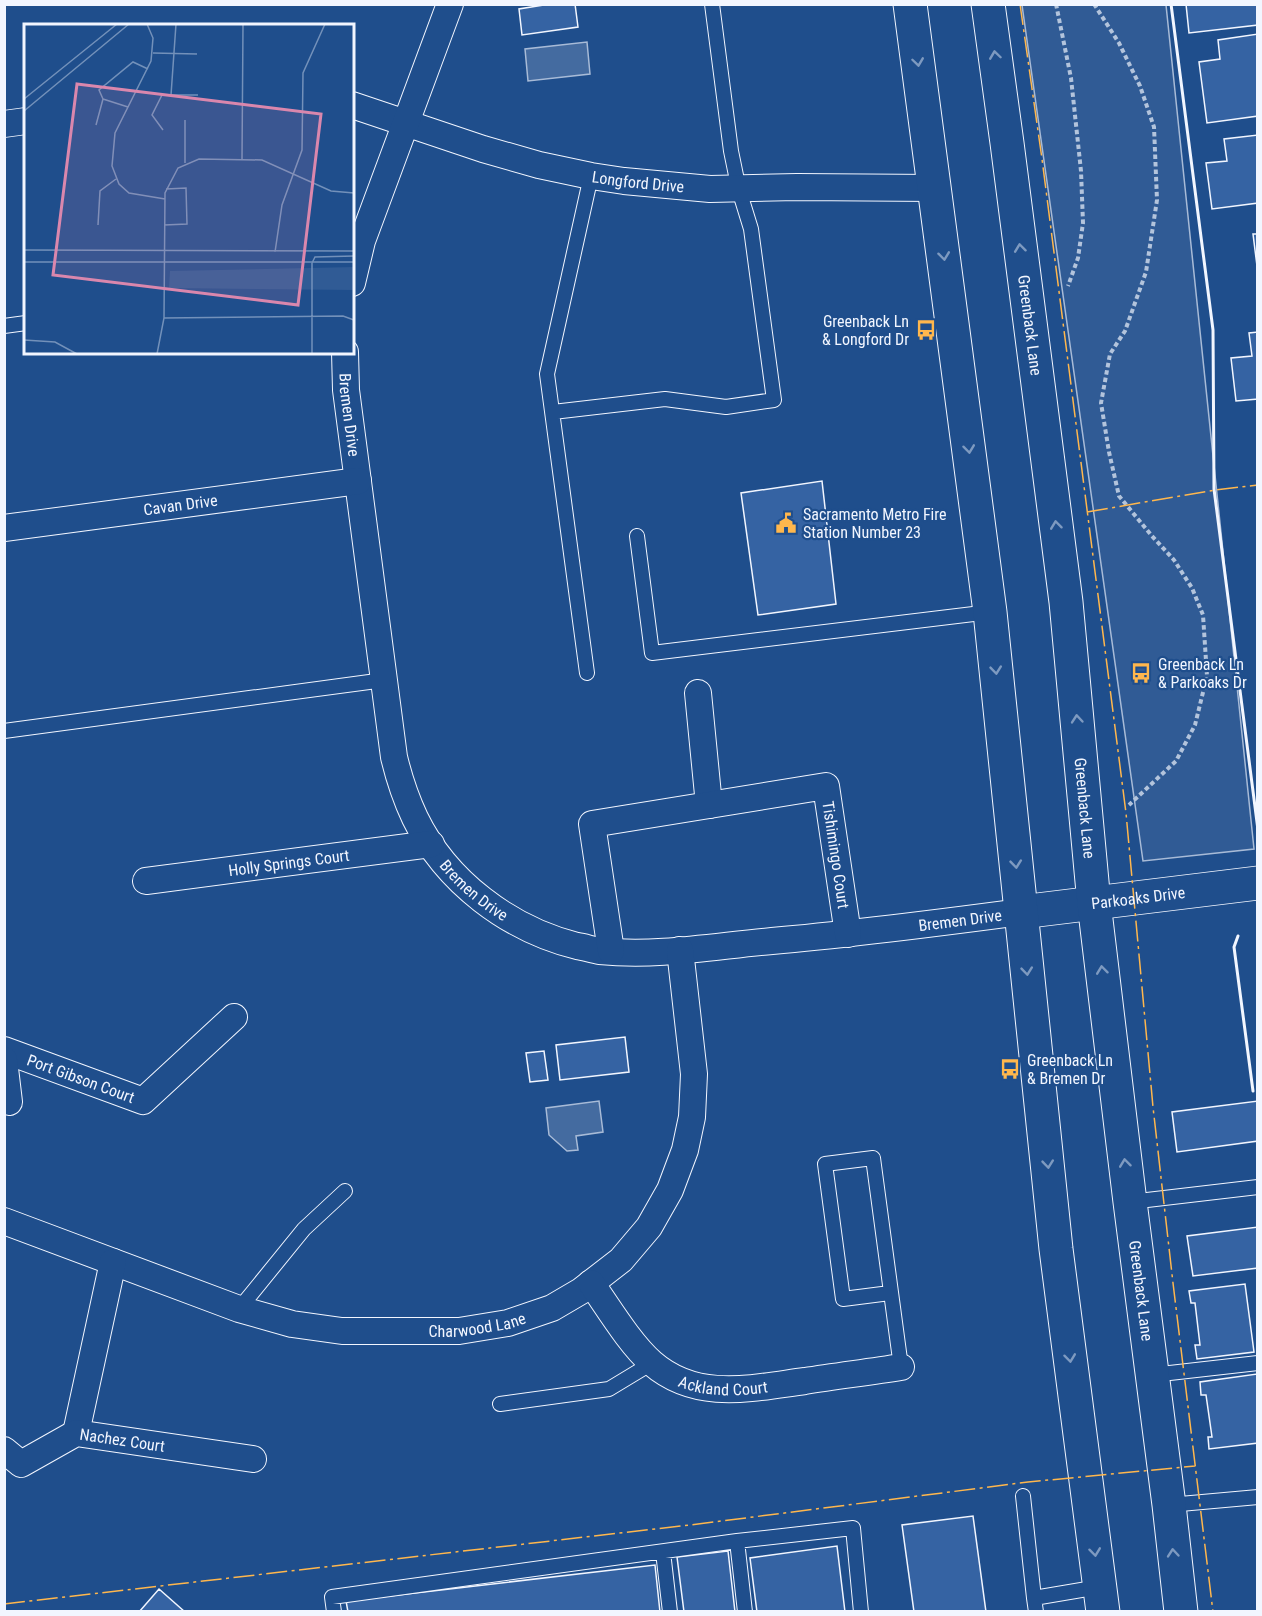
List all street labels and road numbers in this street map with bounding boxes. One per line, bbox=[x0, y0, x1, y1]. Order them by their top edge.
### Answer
street label: Longford Drive bbox=[591, 167, 685, 197]
street label: Greenback Lane bbox=[1014, 274, 1046, 377]
street label: Bremen Drive bbox=[336, 373, 364, 458]
street label: Cavan Drive bbox=[142, 491, 219, 519]
street label: Greenback Lane bbox=[1071, 757, 1099, 859]
street label: Tishimingo Court bbox=[818, 800, 853, 910]
street label: Holly Springs Court bbox=[227, 846, 351, 880]
street label: Bremen Drive bbox=[436, 856, 511, 925]
street label: Parkoaks Drive bbox=[1090, 883, 1186, 913]
street label: Bremen Drive bbox=[917, 906, 1003, 935]
street label: Port Gibson Court bbox=[24, 1050, 137, 1107]
street label: Greenback Lane bbox=[1125, 1239, 1157, 1342]
street label: Charwood Lane bbox=[428, 1309, 528, 1341]
street label: Ackland Court bbox=[676, 1372, 769, 1399]
street label: Nachez Court bbox=[78, 1425, 166, 1456]

